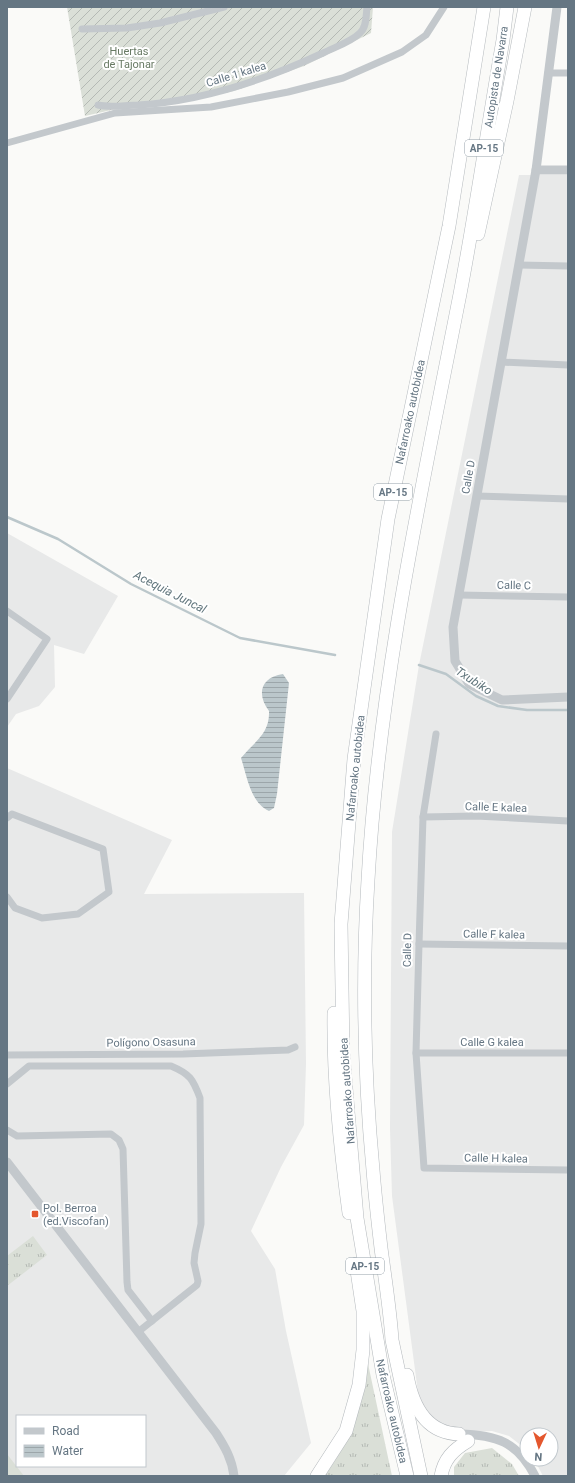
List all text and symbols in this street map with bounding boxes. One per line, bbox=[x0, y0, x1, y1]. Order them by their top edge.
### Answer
street label: Autopista de Navarra bbox=[482, 25, 511, 129]
park label: Huertas de Tajonar bbox=[103, 45, 155, 71]
street label: Calle 1 kalea bbox=[205, 59, 268, 90]
road number: AP-15 bbox=[465, 140, 503, 156]
street label: Nafarroako autobidea bbox=[393, 359, 428, 466]
street label: Calle D bbox=[459, 459, 478, 495]
road number: AP-15 bbox=[374, 484, 412, 500]
water label: Acequia Juncal bbox=[130, 567, 209, 616]
street label: Calle C bbox=[497, 579, 531, 592]
water label: Txubiko bbox=[453, 664, 495, 698]
street label: Nafarroako autobidea bbox=[343, 714, 368, 822]
street label: Calle E kalea bbox=[465, 800, 527, 815]
street label: Calle F kalea bbox=[463, 927, 525, 942]
street label: Calle D bbox=[401, 933, 414, 967]
street label: Polígono Osasuna bbox=[106, 1035, 196, 1050]
street label: Calle G kalea bbox=[460, 1036, 524, 1049]
street label: Nafarroako autobidea bbox=[337, 1037, 358, 1145]
street label: Calle H kalea bbox=[464, 1151, 528, 1166]
place label: Pol. Berroa (ed.Viscofan) bbox=[43, 1202, 109, 1228]
marker: Pol. Berroa (ed.Viscofan) bbox=[30, 1209, 40, 1219]
road number: AP-15 bbox=[346, 1258, 384, 1274]
street label: Nafarroako autobidea bbox=[373, 1358, 410, 1464]
legend bbox=[16, 1415, 146, 1467]
text: Road bbox=[52, 1424, 80, 1438]
north arrow bbox=[519, 1427, 559, 1467]
text: Water bbox=[52, 1444, 83, 1458]
text: N bbox=[534, 1450, 543, 1463]

